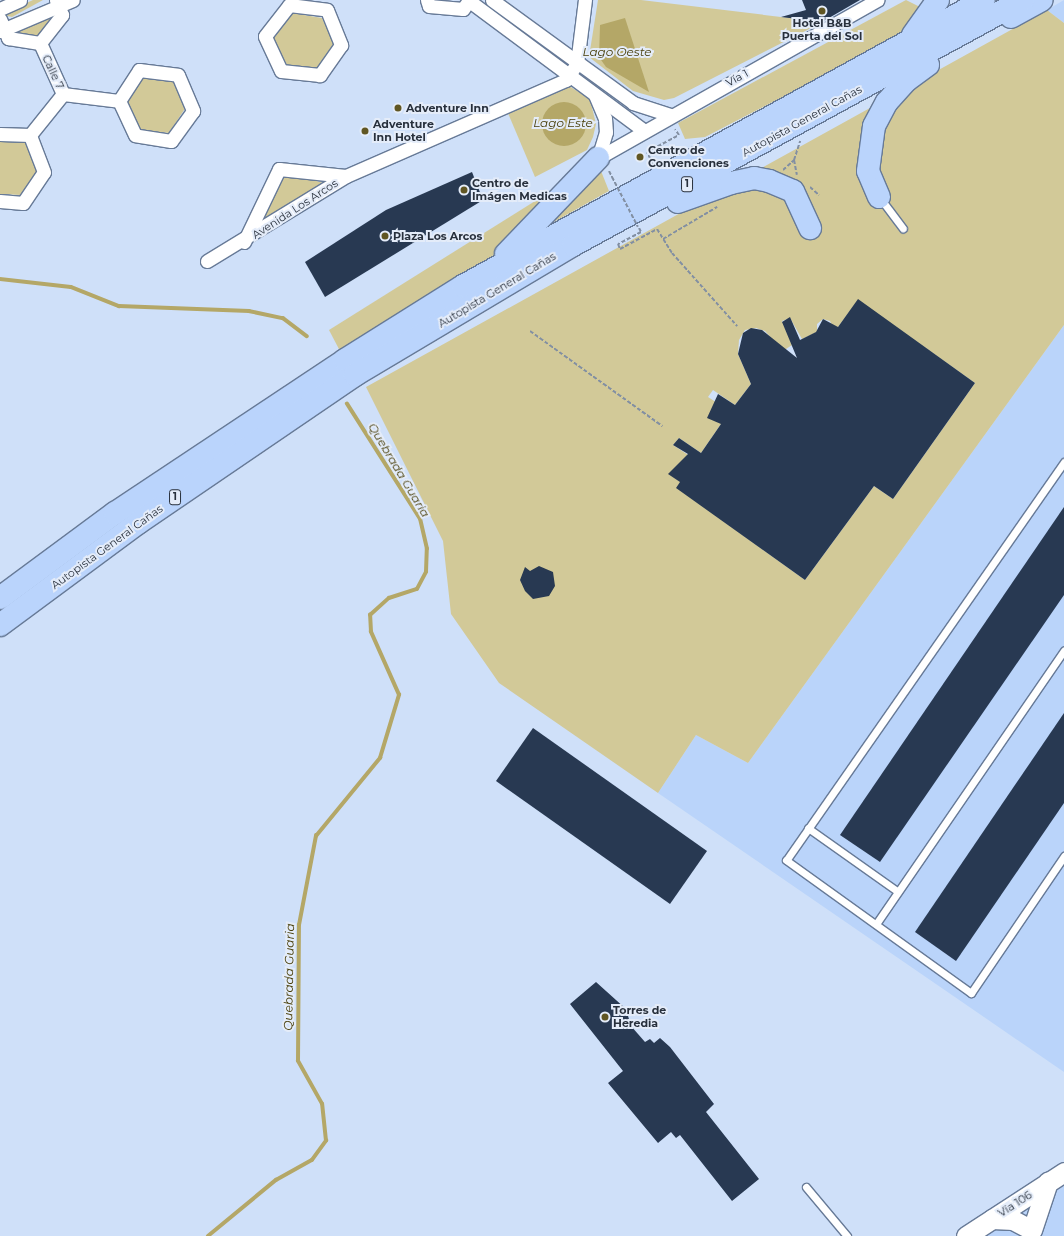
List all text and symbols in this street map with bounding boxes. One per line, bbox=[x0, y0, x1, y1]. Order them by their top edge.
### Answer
marker: Hotel B&B Puerta del Sol bbox=[817, 6, 827, 16]
place label: Hotel B&B Puerta del Sol bbox=[782, 17, 862, 43]
water label: Lago Oeste bbox=[582, 45, 652, 59]
street label: Calle 7 bbox=[39, 53, 67, 91]
street label: Vía 1 bbox=[723, 66, 751, 90]
street label: Autopista General Cañas bbox=[740, 83, 864, 159]
place label: Adventure Inn bbox=[406, 101, 489, 115]
marker: Adventure Inn bbox=[393, 103, 403, 113]
water label: Lago Este bbox=[533, 116, 593, 130]
place label: Adventure Inn Hotel bbox=[373, 118, 434, 144]
marker: Adventure Inn Hotel bbox=[360, 126, 370, 136]
place label: Centro de Convenciones bbox=[648, 144, 729, 170]
marker: Centro de Convenciones bbox=[635, 152, 645, 162]
street label: Avenida Los Arcos bbox=[250, 176, 340, 242]
road number: 1 bbox=[681, 176, 693, 192]
place label: Centro de Imágen Medicas bbox=[472, 177, 567, 203]
marker: Centro de Imágen Medicas bbox=[459, 185, 469, 195]
place label: Plaza Los Arcos bbox=[393, 229, 482, 243]
marker: Plaza Los Arcos bbox=[380, 231, 390, 241]
street label: Autopista General Cañas bbox=[436, 250, 558, 330]
water label: Quebrada Guaria bbox=[365, 420, 433, 520]
road number: 1 bbox=[169, 489, 181, 505]
street label: Autopista General Cañas bbox=[49, 502, 165, 592]
water label: Quebrada Guaria bbox=[281, 923, 297, 1031]
place label: Torres de Heredia bbox=[613, 1004, 666, 1030]
marker: Torres de Heredia bbox=[600, 1012, 610, 1022]
street label: Vía 106 bbox=[996, 1188, 1034, 1220]

